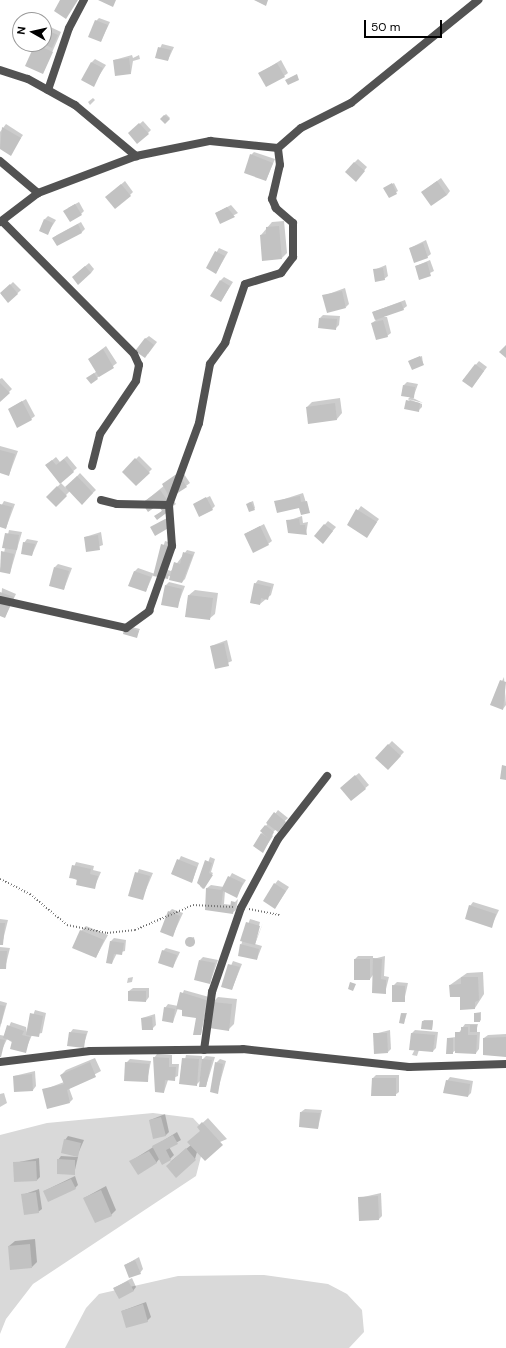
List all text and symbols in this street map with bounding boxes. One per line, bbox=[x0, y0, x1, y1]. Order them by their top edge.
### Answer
north arrow bbox=[12, 12, 52, 52]
scale bar bbox=[366, 12, 444, 38]
text: 50 m bbox=[371, 19, 400, 35]
text: N bbox=[14, 26, 29, 35]

